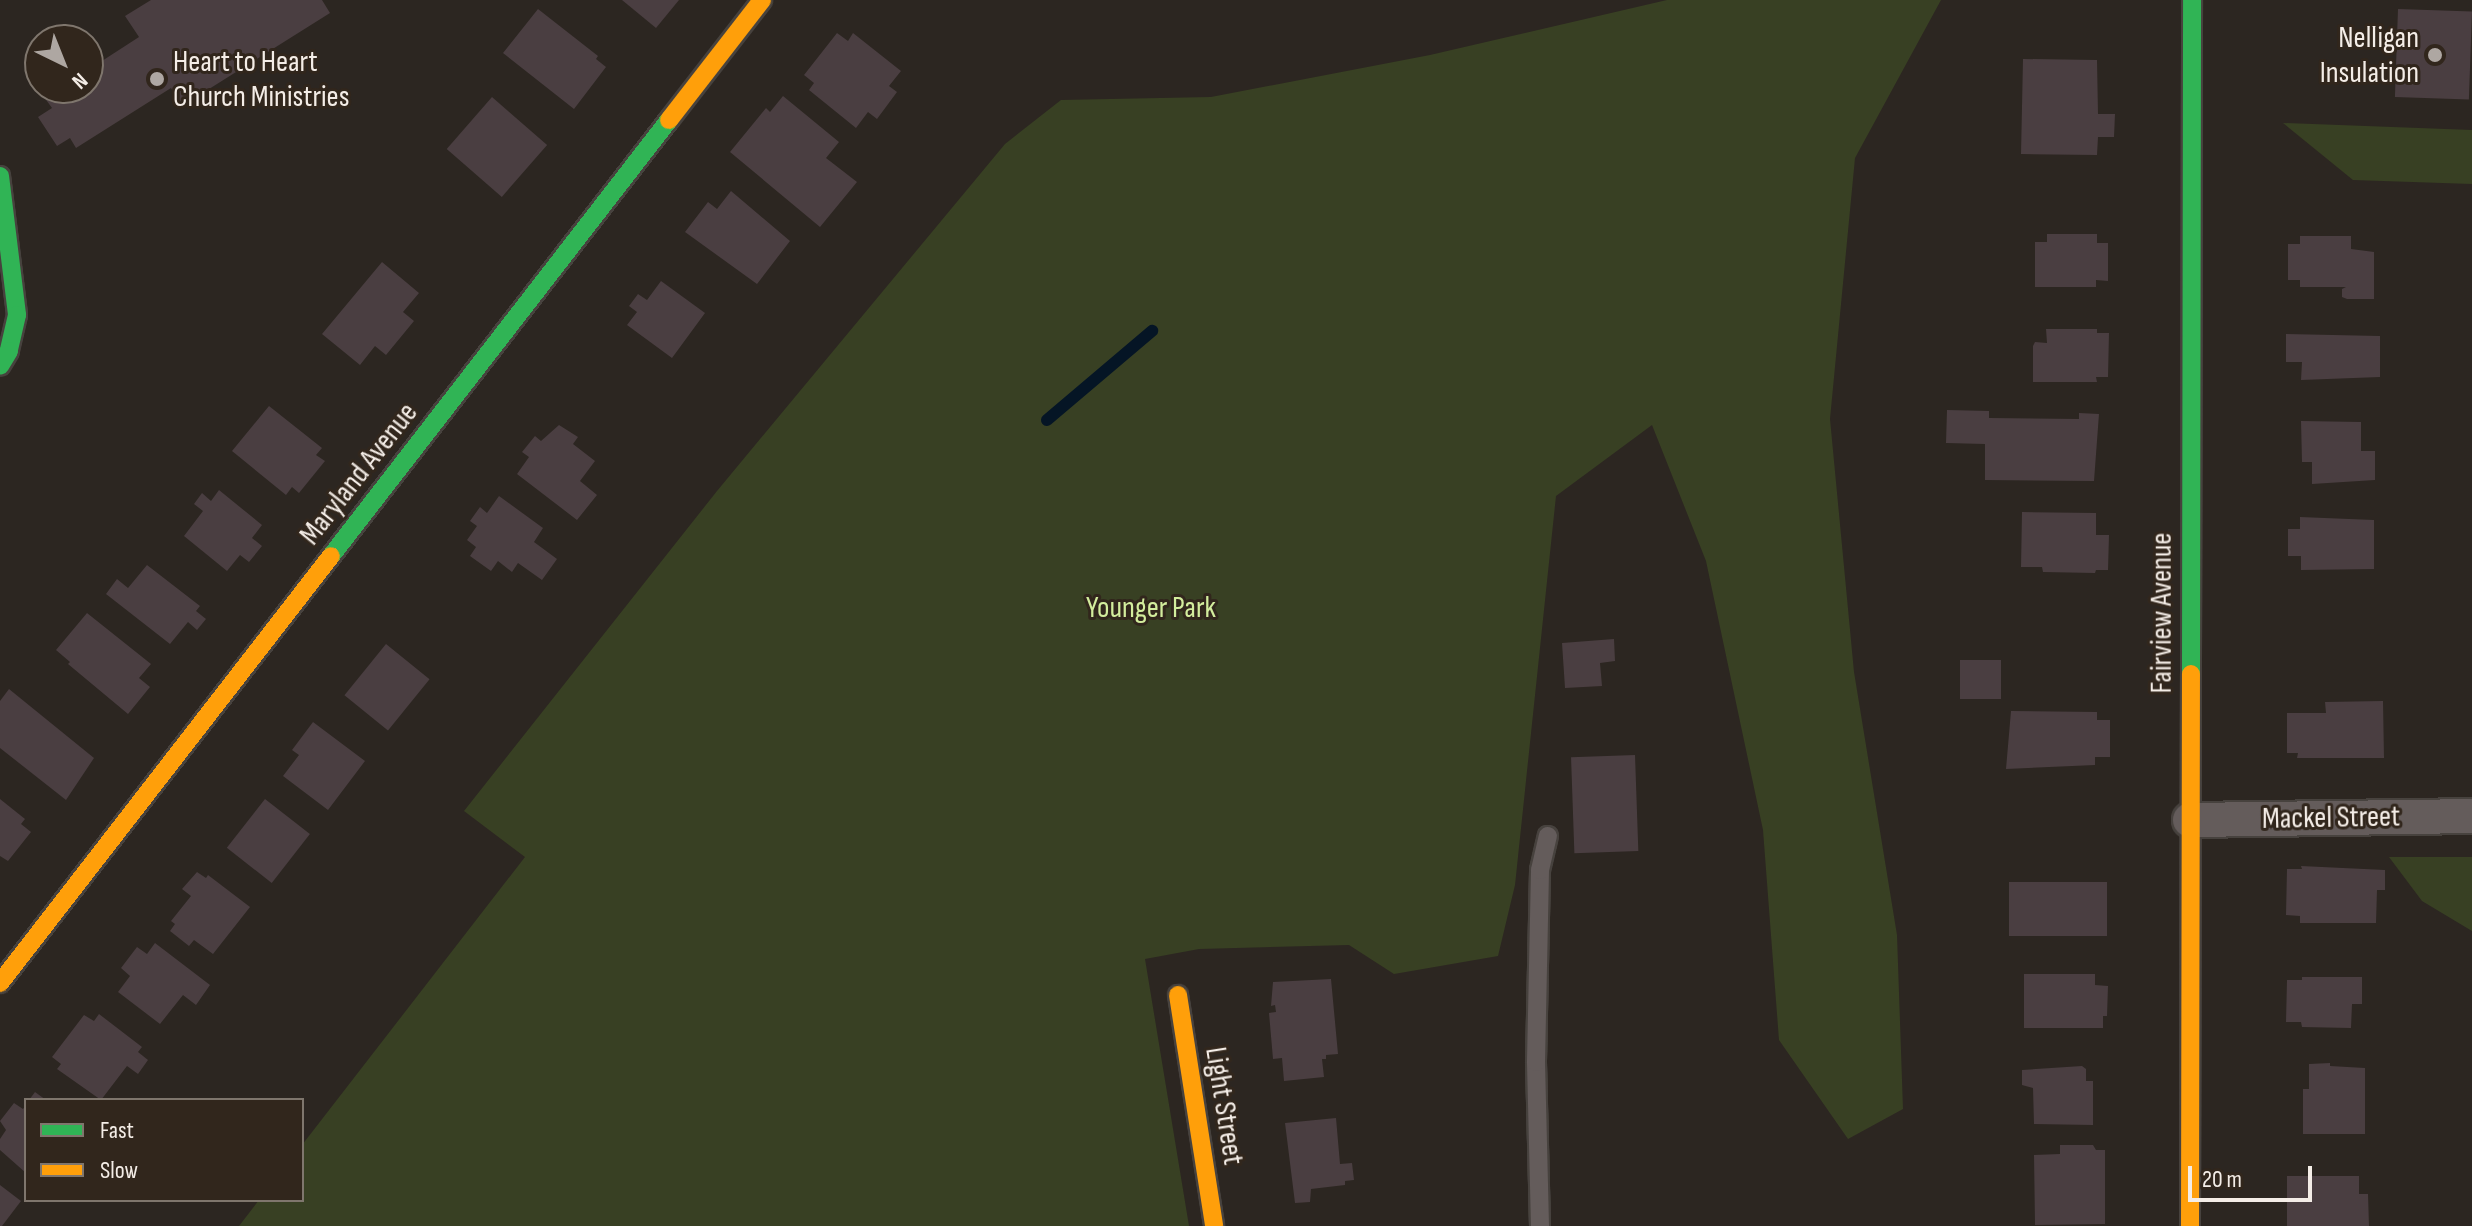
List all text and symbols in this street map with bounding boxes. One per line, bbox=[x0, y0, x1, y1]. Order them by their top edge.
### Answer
place label: Nelligan Insulation bbox=[2320, 20, 2419, 90]
north arrow bbox=[24, 24, 104, 104]
place label: Heart to Heart Church Ministries bbox=[173, 44, 349, 114]
marker: Nelligan Insulation bbox=[2426, 46, 2444, 64]
text: N bbox=[66, 67, 93, 94]
marker: Heart to Heart Church Ministries bbox=[148, 70, 166, 88]
street label: Maryland Avenue bbox=[292, 396, 426, 552]
street label: Fairview Avenue bbox=[2144, 533, 2180, 693]
park label: Younger Park bbox=[1086, 590, 1216, 626]
street label: Mackel Street bbox=[2262, 799, 2400, 837]
street label: Light Street bbox=[1197, 1044, 1251, 1168]
legend bbox=[24, 1098, 304, 1202]
text: Fast bbox=[100, 1116, 134, 1145]
scale bar bbox=[2192, 1150, 2316, 1200]
text: Slow bbox=[100, 1156, 138, 1185]
text: 20 m bbox=[2202, 1165, 2242, 1194]

